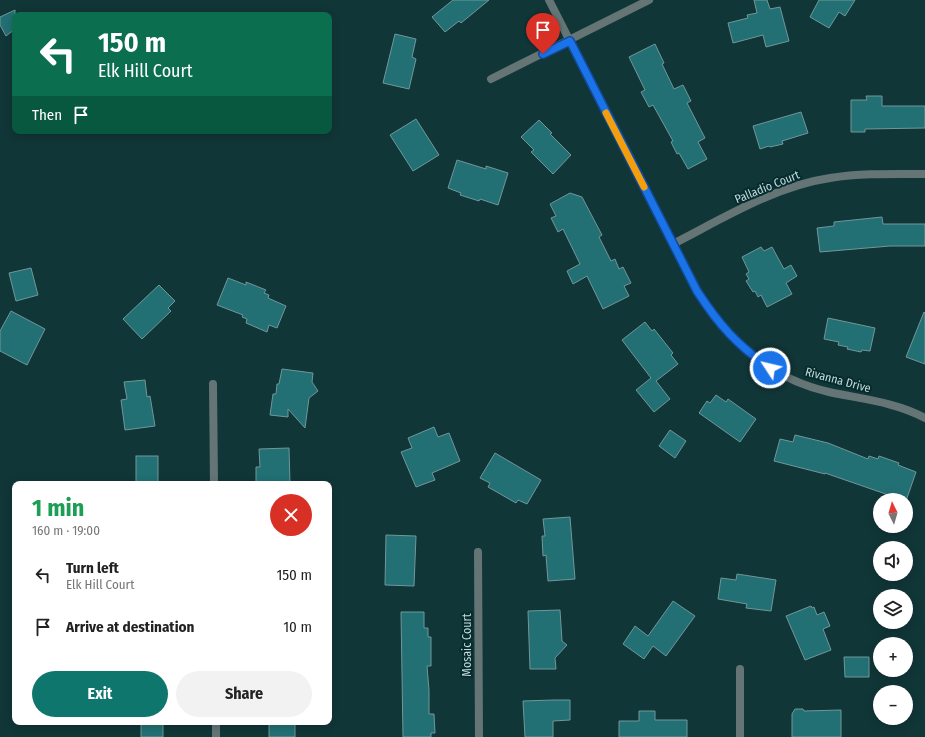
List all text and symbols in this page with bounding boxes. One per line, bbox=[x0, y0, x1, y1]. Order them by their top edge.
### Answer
pin bbox=[526, 13, 560, 54]
icon: arrive bbox=[532, 19, 554, 41]
text: 150 m bbox=[98, 26, 166, 59]
icon: left bbox=[32, 28, 84, 80]
text: Elk Hill Court bbox=[98, 60, 193, 82]
icon: arrive bbox=[70, 104, 92, 126]
text: Then bbox=[32, 106, 62, 124]
street label: Palladio Court bbox=[733, 168, 802, 206]
position arrow bbox=[749, 347, 791, 389]
street label: Rivanna Drive bbox=[804, 365, 872, 395]
north arrow bbox=[873, 493, 913, 533]
map controls bbox=[873, 493, 913, 725]
text: 1 min bbox=[32, 494, 84, 522]
button: close bbox=[270, 494, 312, 536]
text: 160 m · 19:00 bbox=[32, 523, 100, 538]
button: sound bbox=[873, 541, 913, 581]
text: Turn left bbox=[66, 559, 119, 577]
icon: left bbox=[32, 564, 54, 586]
text: 150 m bbox=[276, 566, 312, 584]
text: Elk Hill Court bbox=[66, 577, 134, 592]
button: layers bbox=[873, 589, 913, 629]
street label: Mosaic Court bbox=[460, 613, 474, 677]
icon: arrive bbox=[32, 616, 54, 638]
text: Arrive at destination bbox=[66, 618, 194, 636]
text: 10 m bbox=[283, 618, 312, 636]
button: + bbox=[873, 637, 913, 677]
button: Exit bbox=[32, 671, 168, 717]
button: Share bbox=[176, 671, 312, 717]
button: − bbox=[873, 685, 913, 725]

